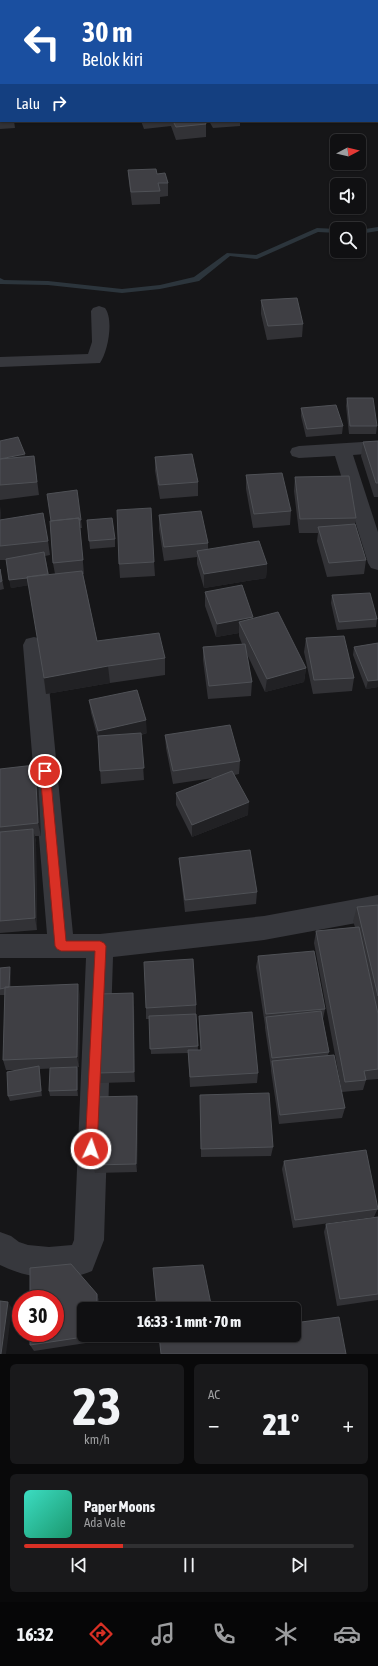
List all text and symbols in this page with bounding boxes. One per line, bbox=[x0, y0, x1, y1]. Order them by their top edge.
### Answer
icon: left bbox=[16, 16, 68, 68]
text: 30 m bbox=[82, 16, 132, 48]
text: Belok kiri bbox=[82, 49, 143, 70]
icon: right bbox=[48, 92, 70, 114]
text: Lalu bbox=[16, 95, 40, 112]
north arrow bbox=[330, 134, 366, 170]
map controls bbox=[330, 134, 366, 258]
button: sound bbox=[330, 178, 366, 214]
button: search bbox=[330, 222, 366, 258]
pin bbox=[28, 754, 62, 788]
icon: arrive bbox=[34, 760, 56, 782]
position arrow bbox=[70, 1128, 112, 1170]
speed limit sign: 30 bbox=[12, 1290, 64, 1342]
text: 16:33 · 1 mnt · 70 m bbox=[137, 1313, 241, 1330]
text: 23 bbox=[73, 1376, 121, 1436]
text: AC bbox=[208, 1387, 220, 1402]
text: 21° bbox=[263, 1407, 299, 1441]
text: − bbox=[208, 1411, 219, 1437]
text: + bbox=[343, 1411, 354, 1437]
text: km/h bbox=[84, 1432, 110, 1447]
text: Paper Moons bbox=[84, 1498, 155, 1515]
text: Ada Vale bbox=[84, 1515, 126, 1530]
icon: previous bbox=[68, 1554, 90, 1576]
icon: pause bbox=[178, 1554, 200, 1576]
icon: next bbox=[288, 1554, 310, 1576]
icon: directions bbox=[87, 1620, 115, 1648]
icon: music bbox=[149, 1620, 177, 1648]
icon: phone bbox=[210, 1620, 238, 1648]
icon: climate bbox=[272, 1620, 300, 1648]
icon: car bbox=[333, 1620, 361, 1648]
text: 16:32 bbox=[17, 1624, 54, 1645]

